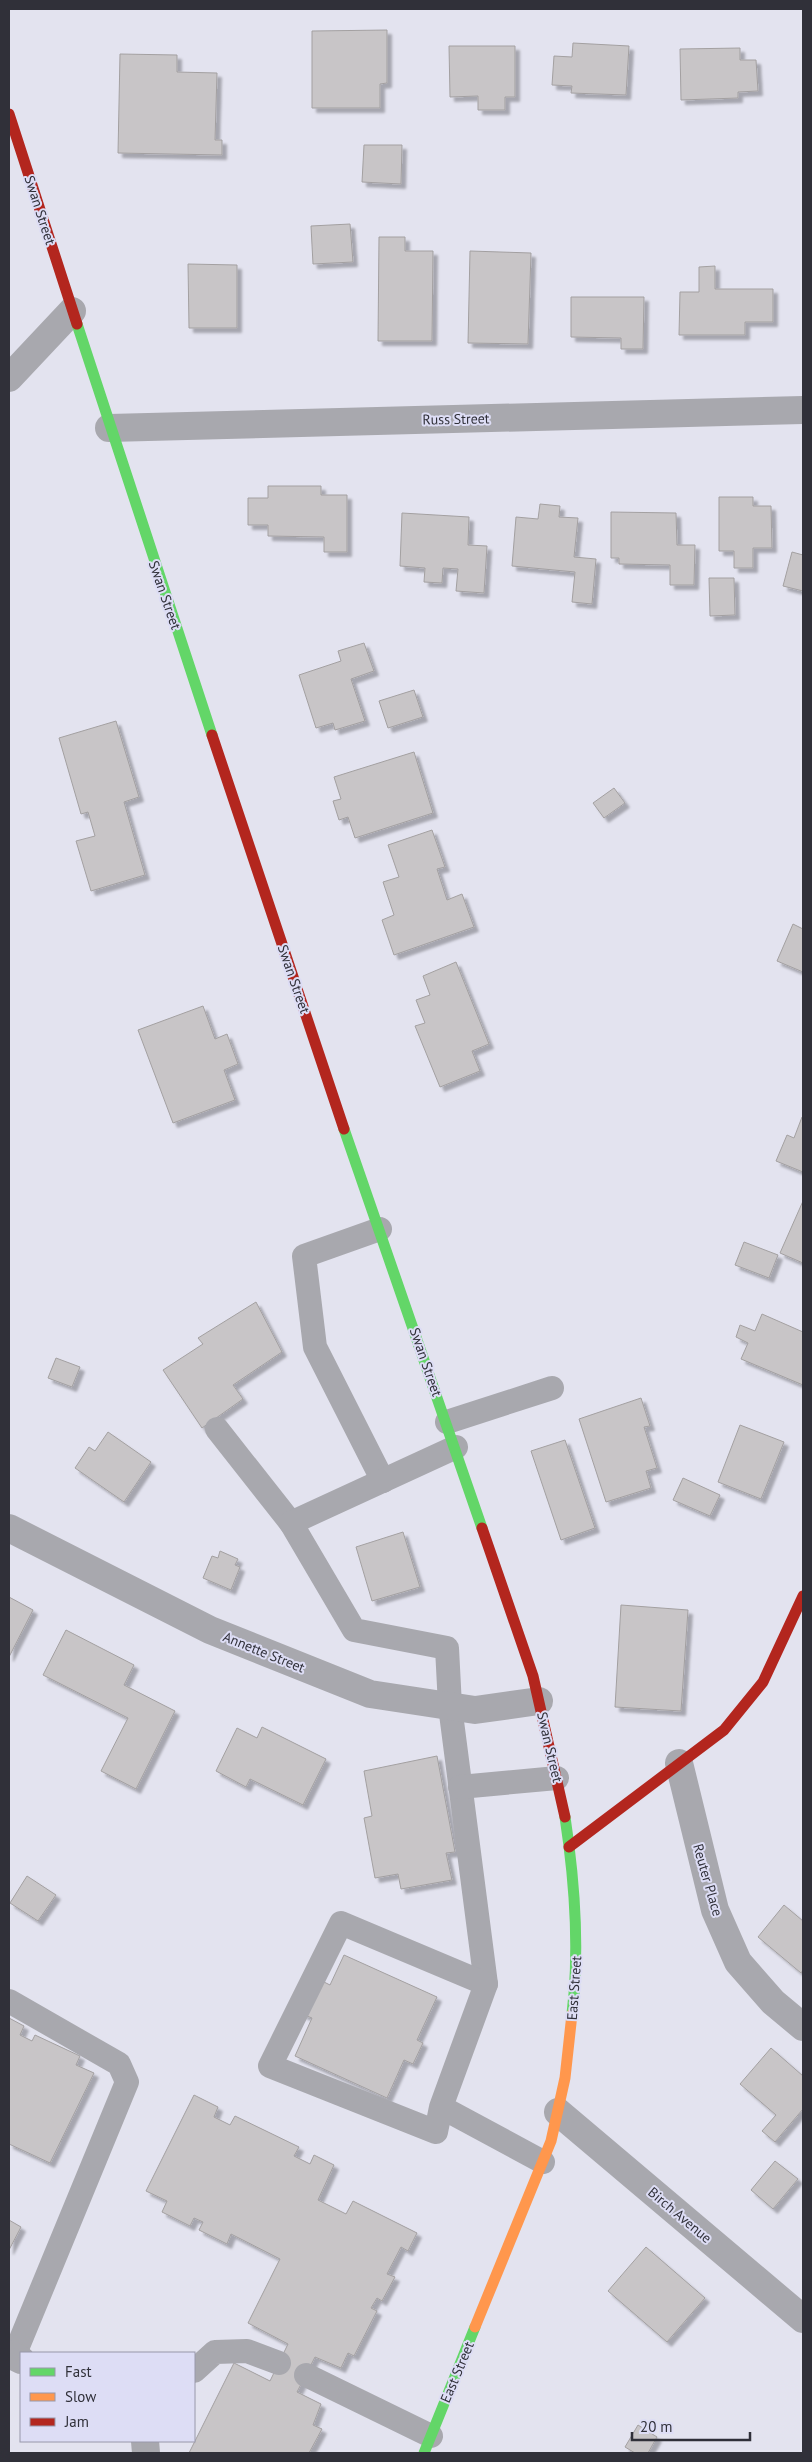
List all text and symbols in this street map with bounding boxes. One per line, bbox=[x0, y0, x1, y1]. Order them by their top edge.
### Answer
street label: Swan Street bbox=[20, 173, 60, 247]
street label: Russ Street bbox=[422, 409, 490, 429]
street label: Swan Street bbox=[145, 558, 185, 632]
street label: Swan Street bbox=[274, 942, 314, 1016]
street label: Swan Street bbox=[406, 1325, 446, 1399]
street label: Annette Street bbox=[220, 1627, 308, 1677]
street label: Swan Street bbox=[533, 1710, 567, 1784]
street label: Reuter Place bbox=[689, 1842, 727, 1918]
street label: East Street bbox=[563, 1955, 585, 2021]
street label: Birch Avenue bbox=[644, 2183, 716, 2247]
street label: East Street bbox=[436, 2339, 478, 2405]
legend bbox=[20, 2352, 195, 2442]
text: Fast bbox=[65, 2362, 92, 2381]
text: Slow bbox=[65, 2387, 96, 2406]
scale bar bbox=[632, 2410, 750, 2442]
text: Jam bbox=[64, 2412, 89, 2431]
text: 20 m bbox=[640, 2417, 673, 2436]

